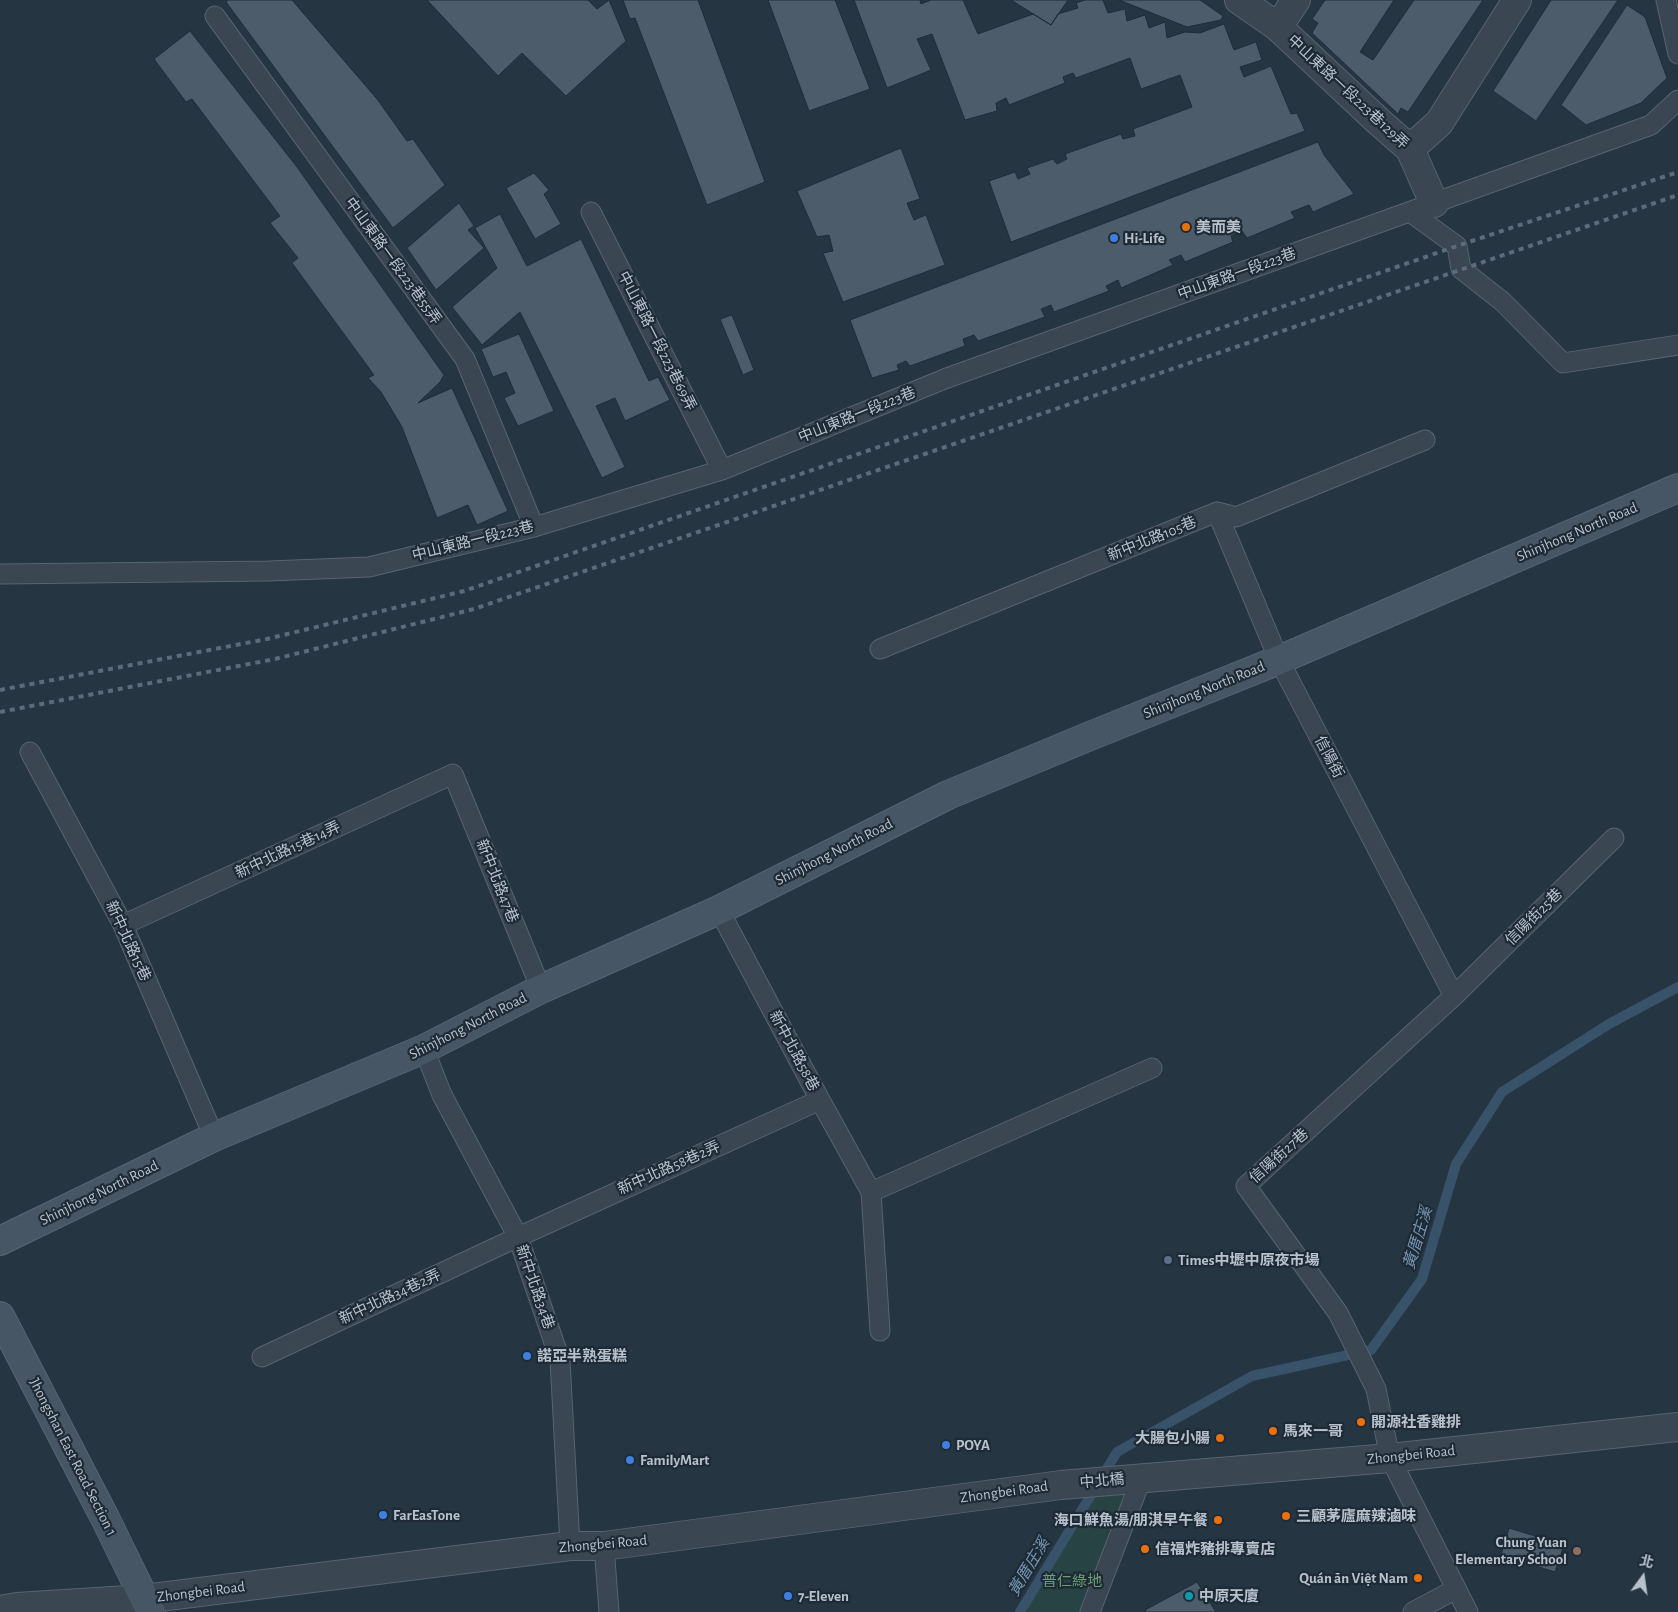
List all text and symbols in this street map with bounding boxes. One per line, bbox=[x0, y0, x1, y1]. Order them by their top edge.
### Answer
street label: 中山東路一段223巷129弄 bbox=[1284, 31, 1412, 153]
street label: 中山東路一段223巷55弄 bbox=[341, 194, 445, 328]
place label: 美而美 bbox=[1196, 218, 1241, 236]
marker: 美而美 bbox=[1180, 221, 1192, 233]
place label: Hi-Life bbox=[1124, 229, 1165, 247]
marker: Hi-Life bbox=[1108, 232, 1120, 244]
street label: 中山東路一段223巷 bbox=[1175, 244, 1299, 304]
street label: 中山東路一段223巷69弄 bbox=[614, 268, 700, 414]
street label: 中山東路一段223巷 bbox=[796, 383, 918, 447]
street label: Shinjhong North Road bbox=[1514, 498, 1640, 566]
street label: 新中北路105巷 bbox=[1105, 513, 1199, 565]
street label: 中山東路一段223巷 bbox=[410, 517, 536, 565]
street label: Shinjhong North Road bbox=[1141, 657, 1267, 723]
street label: 信陽街 bbox=[1310, 733, 1348, 781]
street label: Shinjhong North Road bbox=[772, 815, 896, 889]
street label: 新中北路15巷14弄 bbox=[233, 818, 343, 882]
street label: 新中北路47巷 bbox=[472, 837, 522, 925]
street label: 信陽街25巷 bbox=[1502, 885, 1566, 949]
street label: 新中北路15巷 bbox=[102, 898, 154, 984]
street label: Shinjhong North Road bbox=[406, 989, 530, 1063]
street label: 新中北路58巷 bbox=[765, 1008, 823, 1094]
street label: 信陽街27巷 bbox=[1246, 1125, 1312, 1187]
street label: 新中北路58巷2弄 bbox=[615, 1137, 723, 1199]
street label: Shinjhong North Road bbox=[37, 1157, 161, 1229]
water label: 黃厝庄溪 bbox=[1399, 1205, 1437, 1271]
street label: 新中北路34巷 bbox=[512, 1242, 558, 1332]
place label: Times中壢中原夜市場 bbox=[1178, 1251, 1319, 1269]
marker: Times中壢中原夜市場 bbox=[1162, 1254, 1174, 1266]
street label: 新中北路34巷2弄 bbox=[336, 1266, 444, 1328]
place label: 諾亞半熟蛋糕 bbox=[537, 1347, 627, 1365]
marker: 諾亞半熟蛋糕 bbox=[521, 1350, 533, 1362]
street label: Jhongshan East Road Section 1 bbox=[25, 1375, 121, 1539]
place label: 開源社香雞排 bbox=[1371, 1413, 1461, 1431]
marker: 開源社香雞排 bbox=[1355, 1416, 1367, 1428]
place label: 馬來一哥 bbox=[1283, 1422, 1343, 1440]
marker: 馬來一哥 bbox=[1267, 1425, 1279, 1437]
place label: 大腸包小腸 bbox=[1135, 1429, 1210, 1447]
marker: 大腸包小腸 bbox=[1214, 1432, 1226, 1444]
place label: POYA bbox=[956, 1436, 990, 1454]
marker: POYA bbox=[940, 1439, 952, 1451]
street label: Zhongbei Road bbox=[1366, 1441, 1456, 1469]
place label: FamilyMart bbox=[640, 1451, 709, 1469]
marker: FamilyMart bbox=[624, 1454, 636, 1466]
street label: 中北橋 bbox=[1079, 1470, 1125, 1492]
street label: Zhongbei Road bbox=[959, 1477, 1049, 1507]
place label: FarEasTone bbox=[393, 1506, 460, 1524]
place label: 三顧茅廬麻辣滷味 bbox=[1296, 1507, 1416, 1525]
marker: FarEasTone bbox=[377, 1509, 389, 1521]
marker: 三顧茅廬麻辣滷味 bbox=[1280, 1510, 1292, 1522]
place label: 海口鮮魚湯/朋淇早午餐 bbox=[1054, 1511, 1208, 1529]
marker: 海口鮮魚湯/朋淇早午餐 bbox=[1212, 1514, 1224, 1526]
street label: Zhongbei Road bbox=[558, 1531, 648, 1557]
place label: Chung Yuan Elementary School bbox=[1455, 1533, 1567, 1568]
water label: 黃厝庄溪 bbox=[1004, 1535, 1054, 1599]
place label: 信福炸豬排專賣店 bbox=[1155, 1540, 1275, 1558]
marker: 信福炸豬排專賣店 bbox=[1139, 1543, 1151, 1555]
marker: Chung Yuan Elementary School bbox=[1571, 1545, 1583, 1557]
north arrow bbox=[1618, 1552, 1668, 1602]
text: 北 bbox=[1638, 1554, 1655, 1571]
place label: Quán ăn Việt Nam bbox=[1299, 1569, 1408, 1587]
park label: 普仁綠地 bbox=[1042, 1572, 1102, 1590]
marker: Quán ăn Việt Nam bbox=[1412, 1572, 1424, 1584]
street label: Zhongbei Road bbox=[156, 1578, 246, 1606]
place label: 7-Eleven bbox=[798, 1587, 849, 1605]
place label: 中原天廈 bbox=[1199, 1587, 1259, 1605]
marker: 7-Eleven bbox=[782, 1590, 794, 1602]
marker: 中原天廈 bbox=[1183, 1590, 1195, 1602]

